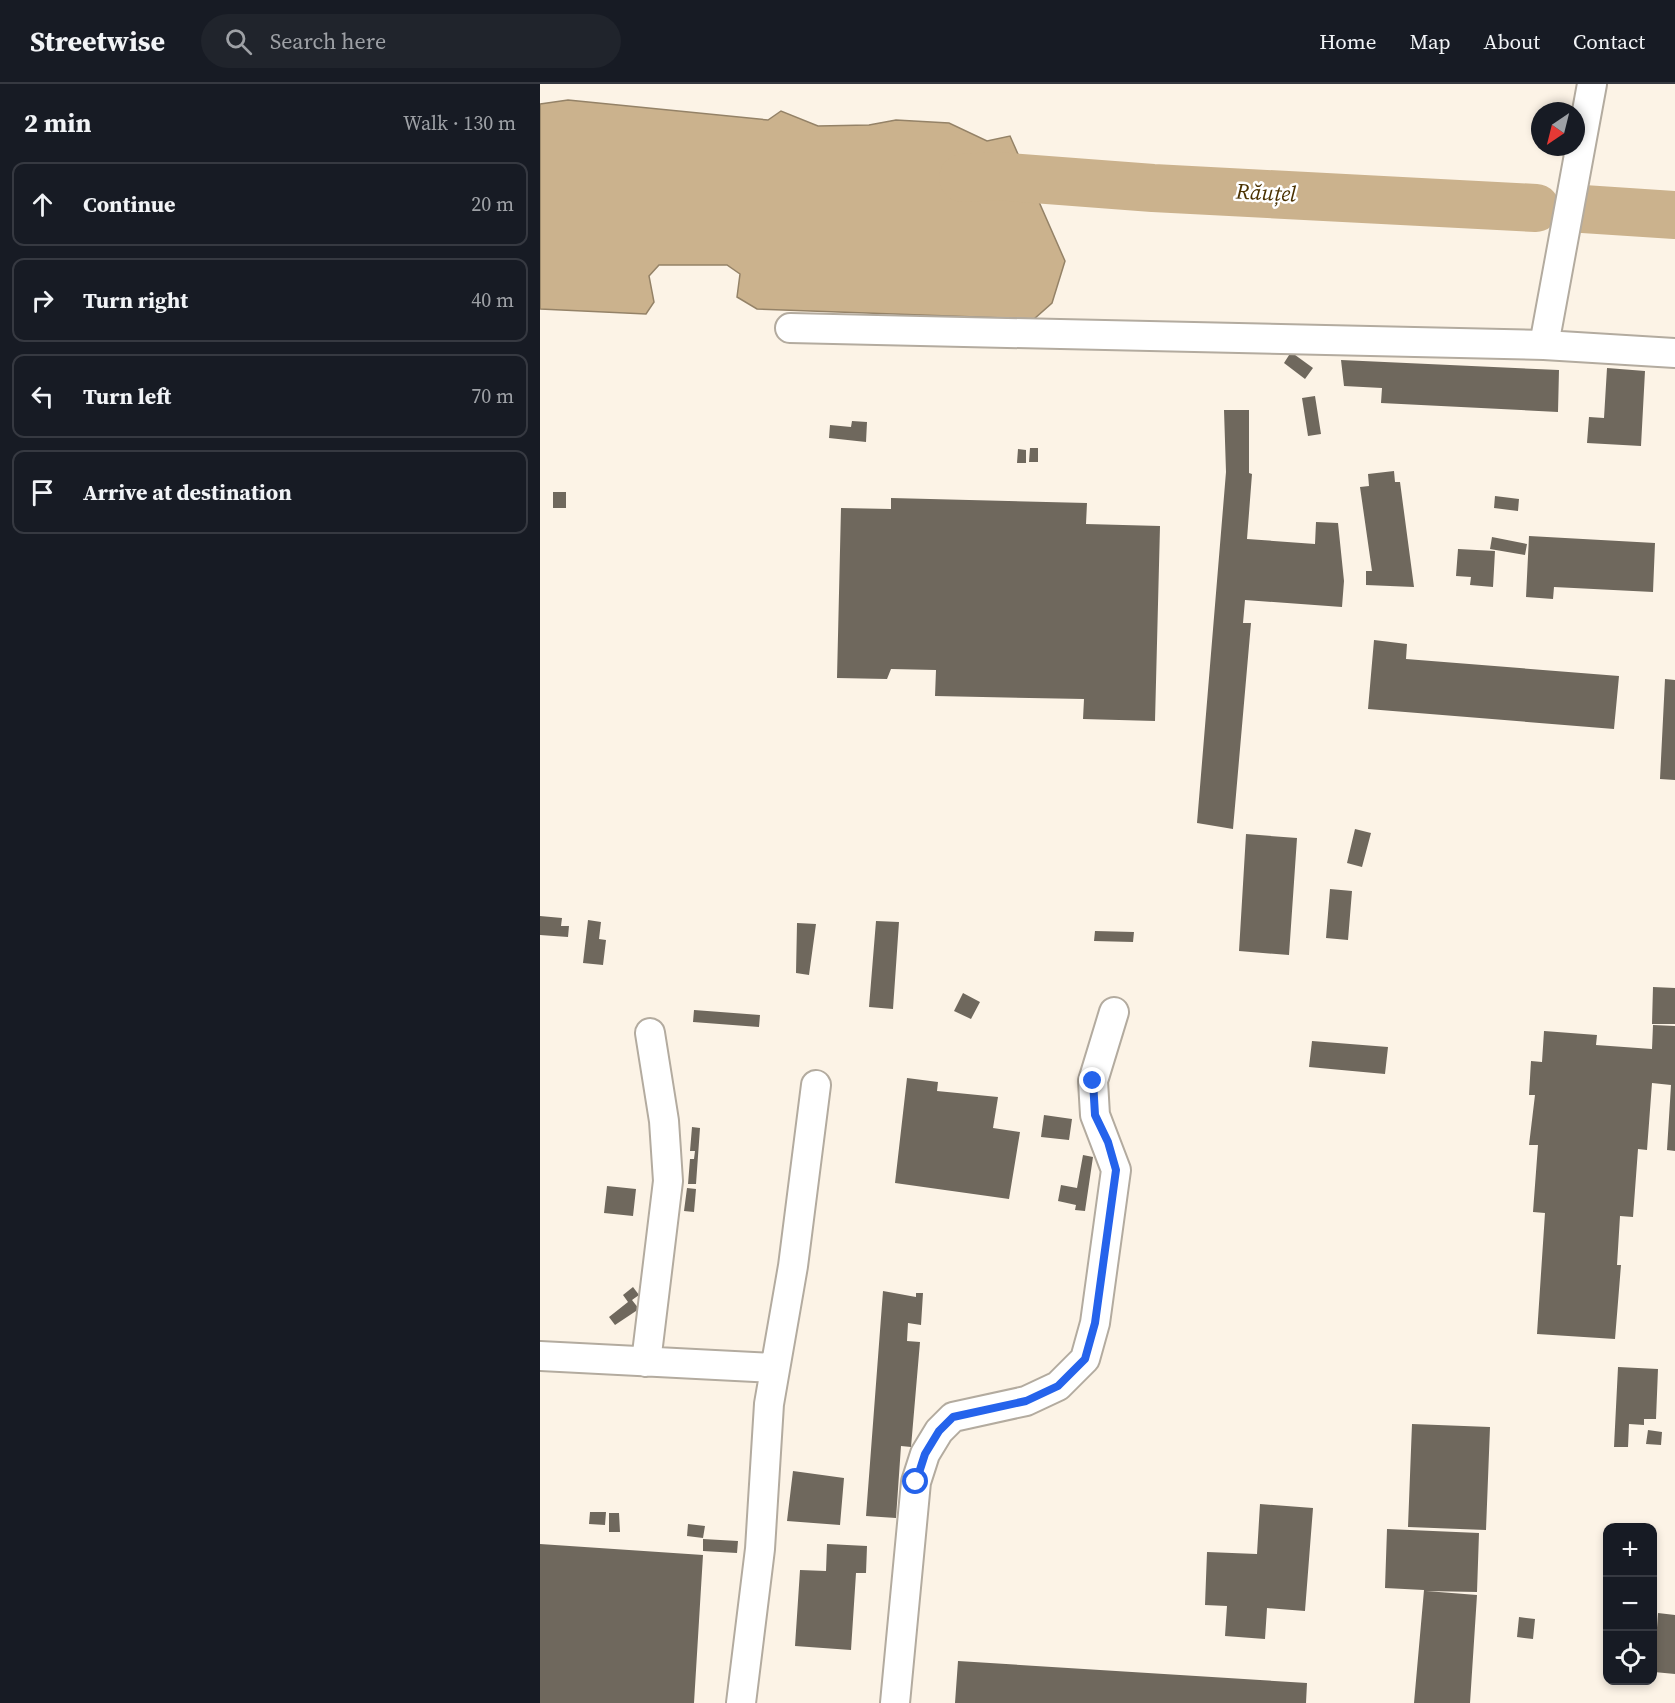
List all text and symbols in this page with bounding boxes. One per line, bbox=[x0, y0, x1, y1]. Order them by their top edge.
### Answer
search box bbox=[201, 14, 621, 68]
text: Streetwise bbox=[30, 22, 165, 60]
icon: search bbox=[222, 25, 255, 58]
text: Search here bbox=[270, 26, 386, 56]
text: Home bbox=[1319, 27, 1377, 56]
text: Map bbox=[1410, 27, 1451, 56]
text: About bbox=[1484, 27, 1540, 56]
text: Contact bbox=[1573, 27, 1645, 56]
north arrow bbox=[1531, 102, 1585, 156]
text: 2 min bbox=[24, 105, 91, 141]
text: Walk · 130 m bbox=[403, 109, 516, 137]
water label: Răuțel bbox=[1234, 175, 1298, 209]
icon: ahead bbox=[26, 188, 59, 221]
text: Continue bbox=[83, 189, 176, 219]
text: 20 m bbox=[471, 190, 514, 218]
icon: right bbox=[26, 284, 59, 317]
text: Turn right bbox=[83, 285, 188, 315]
text: 40 m bbox=[471, 286, 514, 314]
icon: left bbox=[26, 380, 59, 413]
text: Turn left bbox=[83, 381, 171, 411]
text: 70 m bbox=[471, 382, 514, 410]
icon: arrive bbox=[26, 476, 59, 509]
text: Arrive at destination bbox=[83, 477, 292, 507]
route end bbox=[1079, 1067, 1105, 1093]
route start bbox=[902, 1468, 928, 1494]
map controls bbox=[1603, 1523, 1657, 1685]
button: + bbox=[1603, 1523, 1657, 1577]
button: − bbox=[1603, 1577, 1657, 1631]
button: locate bbox=[1603, 1631, 1657, 1685]

